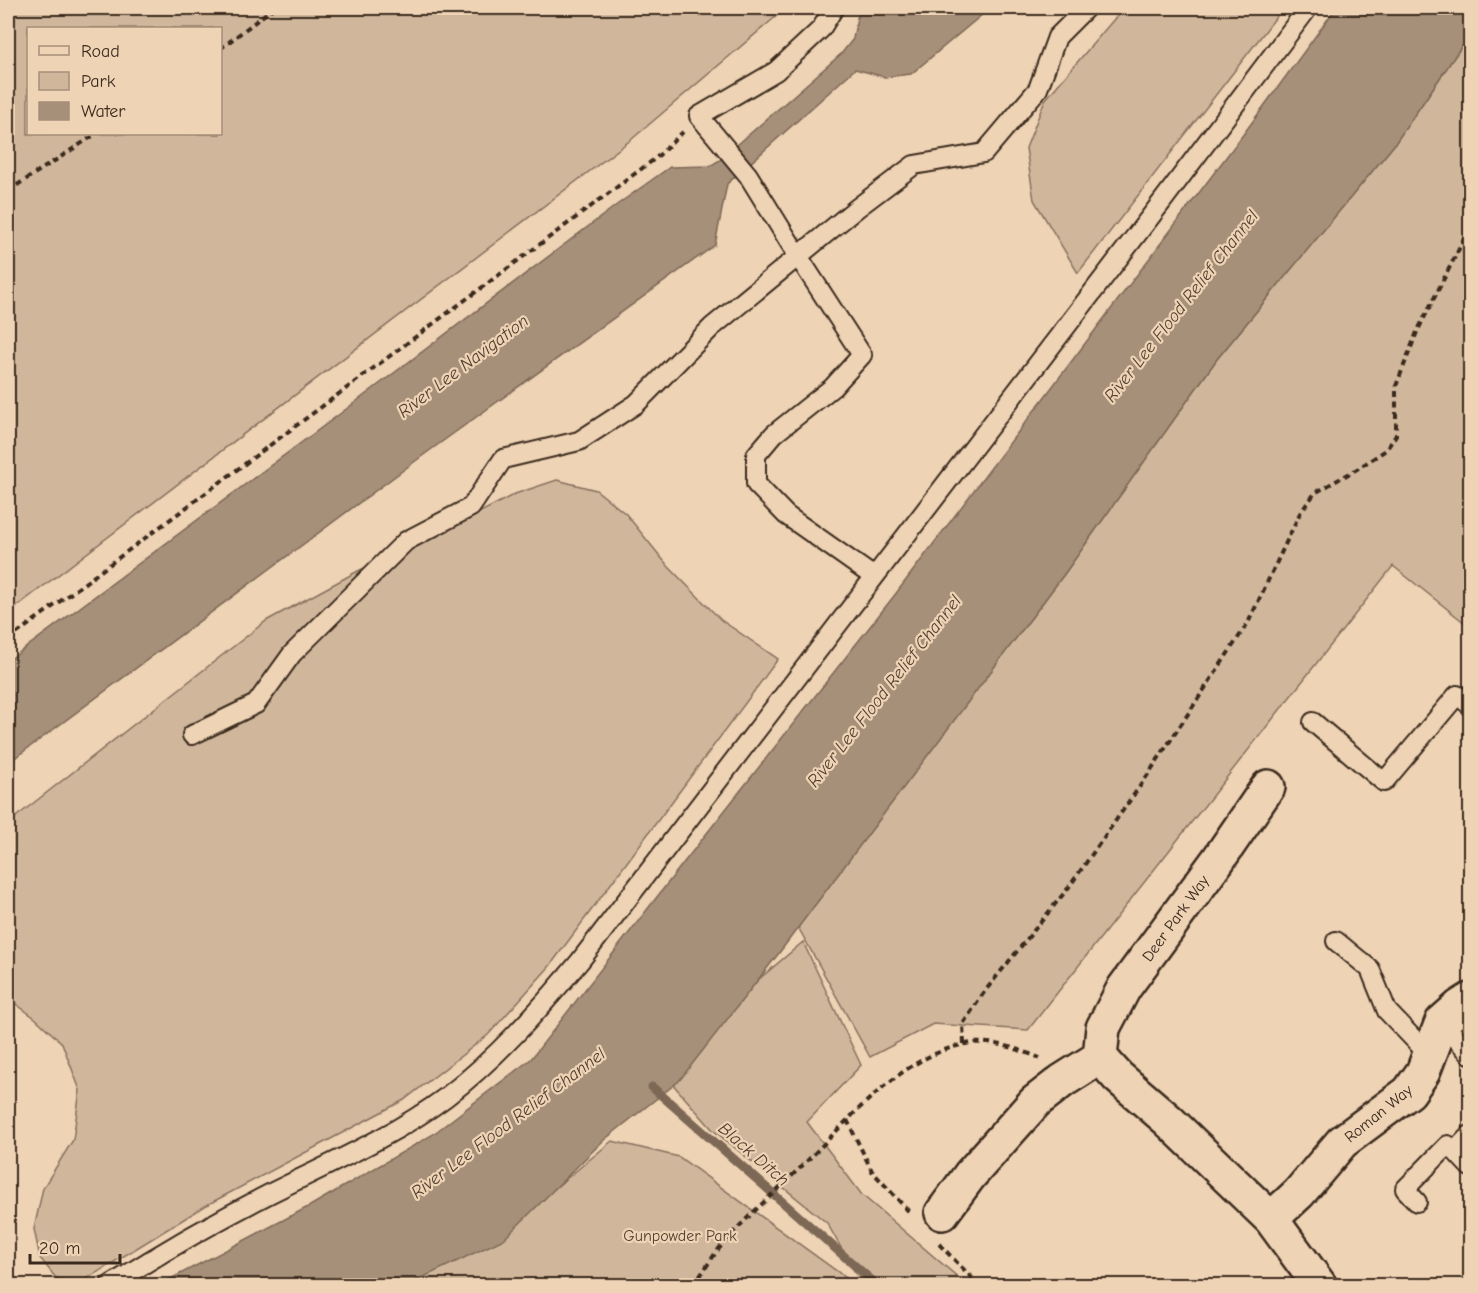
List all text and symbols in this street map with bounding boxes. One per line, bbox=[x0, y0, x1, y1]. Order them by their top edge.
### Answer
legend bbox=[27, 27, 222, 135]
text: Road bbox=[81, 41, 120, 62]
text: Park bbox=[81, 71, 116, 92]
text: Water bbox=[81, 101, 126, 122]
water label: River Lee Flood Relief Channel bbox=[1100, 205, 1263, 406]
water label: River Lee Navigation bbox=[394, 310, 533, 422]
water label: River Lee Flood Relief Channel bbox=[803, 590, 966, 791]
street label: Deer Park Way bbox=[1139, 871, 1214, 965]
water label: River Lee Flood Relief Channel bbox=[407, 1043, 610, 1203]
street label: Roman Way bbox=[1341, 1081, 1417, 1146]
water label: Black Ditch bbox=[714, 1118, 793, 1191]
scale bar bbox=[30, 1227, 120, 1265]
park label: Gunpowder Park bbox=[623, 1227, 737, 1245]
text: 20 m bbox=[39, 1238, 80, 1259]

